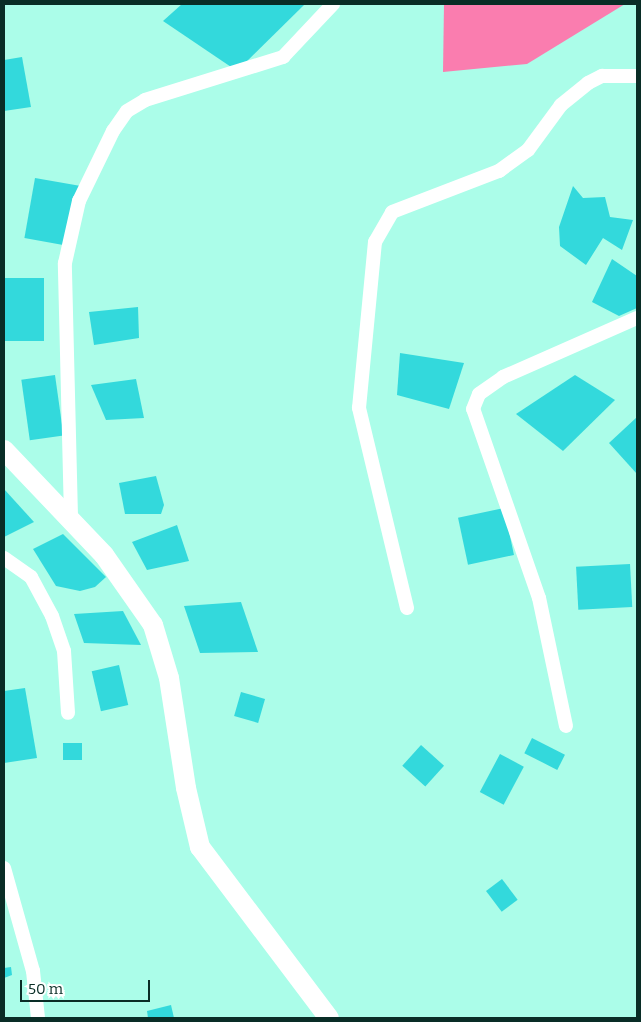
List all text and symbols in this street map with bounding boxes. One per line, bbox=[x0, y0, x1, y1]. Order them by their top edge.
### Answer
scale bar bbox=[22, 970, 152, 1002]
text: 50 m bbox=[28, 980, 63, 998]

